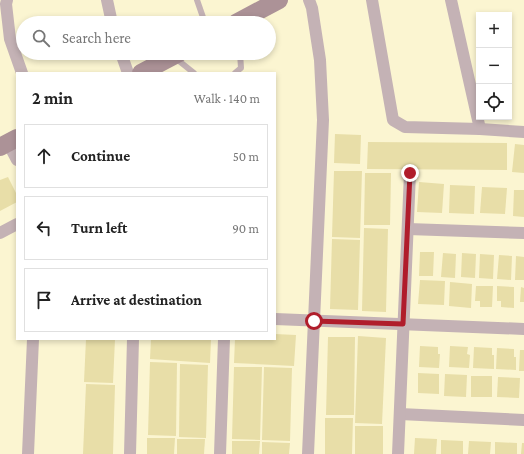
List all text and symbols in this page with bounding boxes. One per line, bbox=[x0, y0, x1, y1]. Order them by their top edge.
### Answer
map controls bbox=[476, 12, 512, 120]
button: + bbox=[476, 12, 512, 48]
search box bbox=[16, 16, 276, 60]
icon: search bbox=[30, 27, 52, 49]
text: Search here bbox=[62, 30, 131, 46]
button: − bbox=[476, 48, 512, 84]
button: locate bbox=[476, 84, 512, 120]
text: 2 min bbox=[32, 89, 73, 108]
text: Walk · 140 m bbox=[194, 91, 260, 106]
icon: ahead bbox=[33, 145, 55, 167]
text: Continue bbox=[71, 148, 130, 164]
text: 50 m bbox=[233, 149, 259, 164]
route end bbox=[401, 164, 419, 182]
icon: left bbox=[33, 217, 55, 239]
text: Turn left bbox=[71, 220, 127, 236]
text: 90 m bbox=[232, 221, 259, 236]
icon: arrive bbox=[33, 289, 55, 311]
text: Arrive at destination bbox=[71, 292, 202, 308]
route start bbox=[305, 312, 323, 330]

